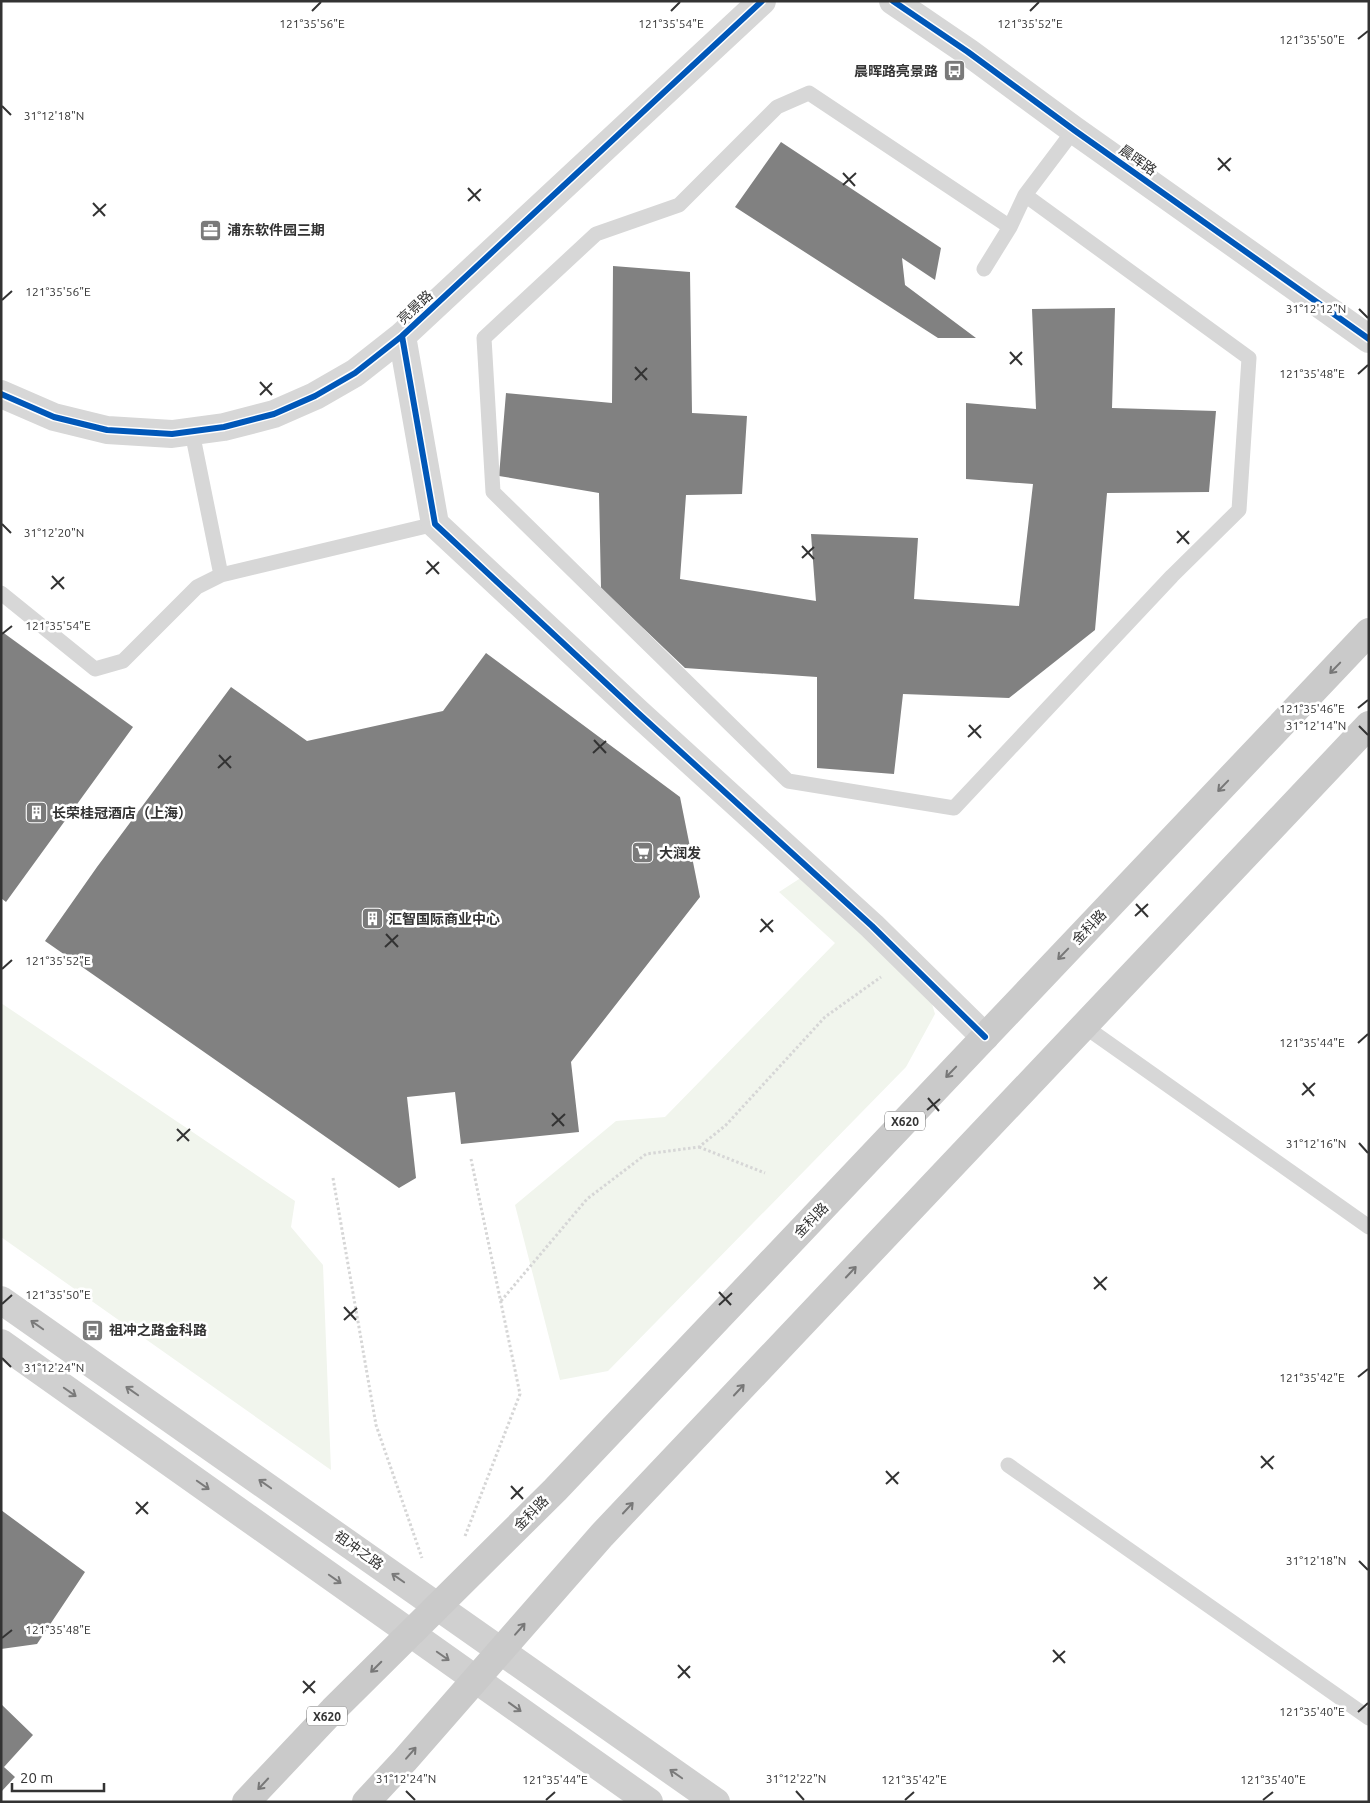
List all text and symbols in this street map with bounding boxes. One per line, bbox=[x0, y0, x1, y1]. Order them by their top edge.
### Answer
text: 121°35'56"E bbox=[279, 17, 345, 30]
text: 121°35'54"E bbox=[638, 17, 704, 30]
text: 121°35'52"E bbox=[997, 17, 1063, 30]
text: 121°35'50"E bbox=[1279, 33, 1345, 46]
bus stop icon: 晨晖路亮景路 bbox=[942, 59, 966, 83]
place label: 晨晖路亮景路 bbox=[854, 63, 938, 79]
text: 31°12'18"N bbox=[24, 109, 84, 122]
street label: 晨晖路 bbox=[1116, 141, 1160, 179]
office icon: 浦东软件园三期 bbox=[199, 218, 223, 242]
place label: 浦东软件园三期 bbox=[227, 222, 325, 238]
text: 121°35'56"E bbox=[25, 285, 91, 298]
street label: 亮景路 bbox=[394, 287, 436, 327]
text: 31°12'12"N bbox=[1286, 302, 1346, 315]
text: 121°35'48"E bbox=[1279, 367, 1345, 380]
text: 31°12'20"N bbox=[24, 526, 84, 539]
text: 121°35'54"E bbox=[25, 619, 91, 632]
one-way arrow bbox=[1329, 661, 1341, 674]
text: 121°35'46"E bbox=[1279, 702, 1345, 715]
text: 31°12'14"N bbox=[1286, 719, 1346, 732]
one-way arrow bbox=[1217, 779, 1229, 792]
building icon: 长荣桂冠酒店（上海） bbox=[24, 801, 48, 825]
place label: 长荣桂冠酒店（上海） bbox=[52, 805, 192, 821]
supermarket icon: 大润发 bbox=[631, 841, 655, 865]
place label: 大润发 bbox=[659, 845, 701, 861]
street label: 金科路 bbox=[1069, 906, 1109, 948]
building icon: 汇智国际商业中心 bbox=[360, 907, 384, 931]
place label: 汇智国际商业中心 bbox=[388, 911, 500, 927]
one-way arrow bbox=[1057, 948, 1069, 961]
text: 121°35'52"E bbox=[25, 954, 91, 967]
text: 121°35'44"E bbox=[1279, 1036, 1345, 1049]
one-way arrow bbox=[945, 1066, 957, 1078]
road number: X620 bbox=[885, 1112, 925, 1130]
text: 31°12'16"N bbox=[1286, 1137, 1346, 1150]
street label: 金科路 bbox=[791, 1199, 831, 1241]
one-way arrow bbox=[845, 1266, 857, 1278]
text: 121°35'50"E bbox=[25, 1288, 91, 1301]
bus stop icon: 祖冲之路金科路 bbox=[81, 1318, 105, 1342]
one-way arrow bbox=[30, 1320, 44, 1330]
place label: 祖冲之路金科路 bbox=[109, 1322, 207, 1338]
text: 31°12'24"N bbox=[24, 1361, 84, 1374]
text: 121°35'42"E bbox=[1279, 1371, 1345, 1384]
one-way arrow bbox=[733, 1384, 746, 1396]
one-way arrow bbox=[125, 1386, 139, 1396]
one-way arrow bbox=[63, 1387, 77, 1397]
one-way arrow bbox=[258, 1479, 272, 1489]
one-way arrow bbox=[195, 1480, 209, 1490]
street label: 金科路 bbox=[510, 1492, 552, 1534]
one-way arrow bbox=[622, 1502, 634, 1514]
street label: 祖冲之路 bbox=[331, 1527, 387, 1573]
text: 31°12'18"N bbox=[1286, 1554, 1346, 1567]
one-way arrow bbox=[391, 1573, 405, 1583]
one-way arrow bbox=[328, 1574, 342, 1584]
text: 121°35'48"E bbox=[25, 1623, 91, 1636]
one-way arrow bbox=[514, 1623, 525, 1636]
one-way arrow bbox=[436, 1651, 450, 1661]
one-way arrow bbox=[369, 1661, 382, 1673]
one-way arrow bbox=[508, 1702, 522, 1712]
text: 121°35'40"E bbox=[1279, 1705, 1345, 1718]
road number: X620 bbox=[307, 1706, 347, 1725]
one-way arrow bbox=[405, 1747, 417, 1760]
scale bar bbox=[12, 1760, 105, 1792]
text: 20 m bbox=[20, 1769, 53, 1786]
one-way arrow bbox=[669, 1769, 683, 1779]
text: 31°12'24"N bbox=[376, 1772, 436, 1785]
text: 31°12'22"N bbox=[766, 1772, 826, 1785]
text: 121°35'44"E bbox=[522, 1773, 588, 1786]
text: 121°35'42"E bbox=[881, 1773, 947, 1786]
text: 121°35'40"E bbox=[1240, 1773, 1306, 1786]
one-way arrow bbox=[257, 1778, 269, 1790]

